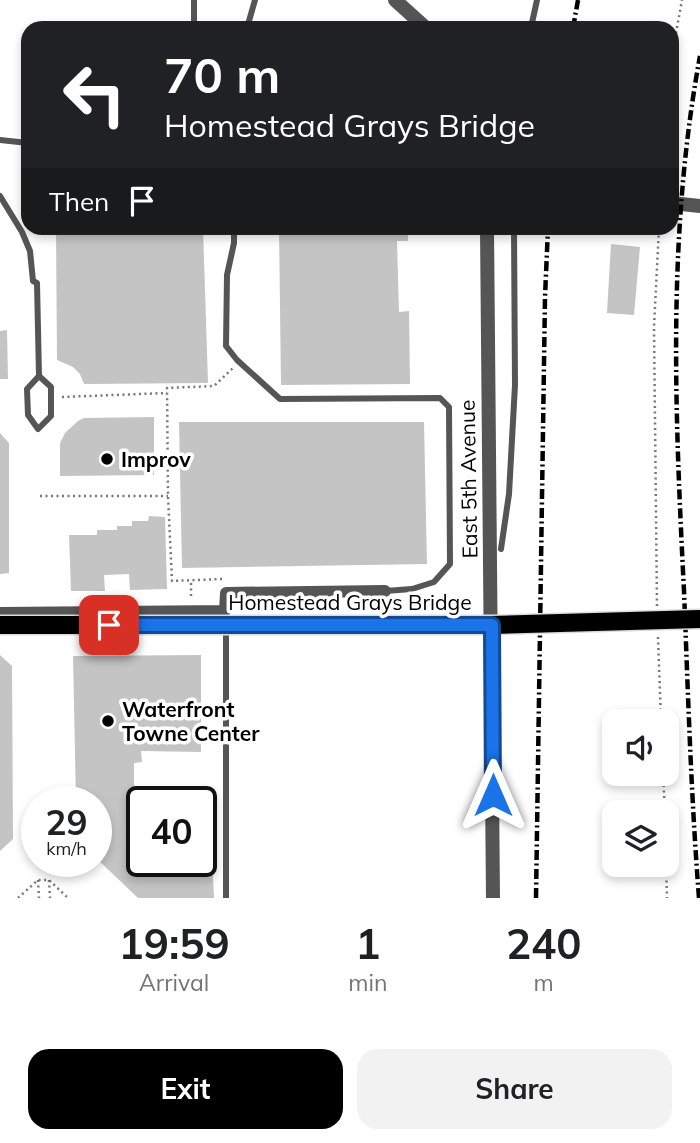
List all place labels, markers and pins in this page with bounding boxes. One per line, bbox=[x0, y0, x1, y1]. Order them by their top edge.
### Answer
place label: Improv bbox=[121, 446, 191, 472]
marker: Improv bbox=[99, 451, 115, 467]
pin bbox=[79, 595, 139, 655]
place label: Waterfront Towne Center bbox=[122, 696, 260, 746]
marker: Waterfront Towne Center bbox=[100, 713, 116, 729]

